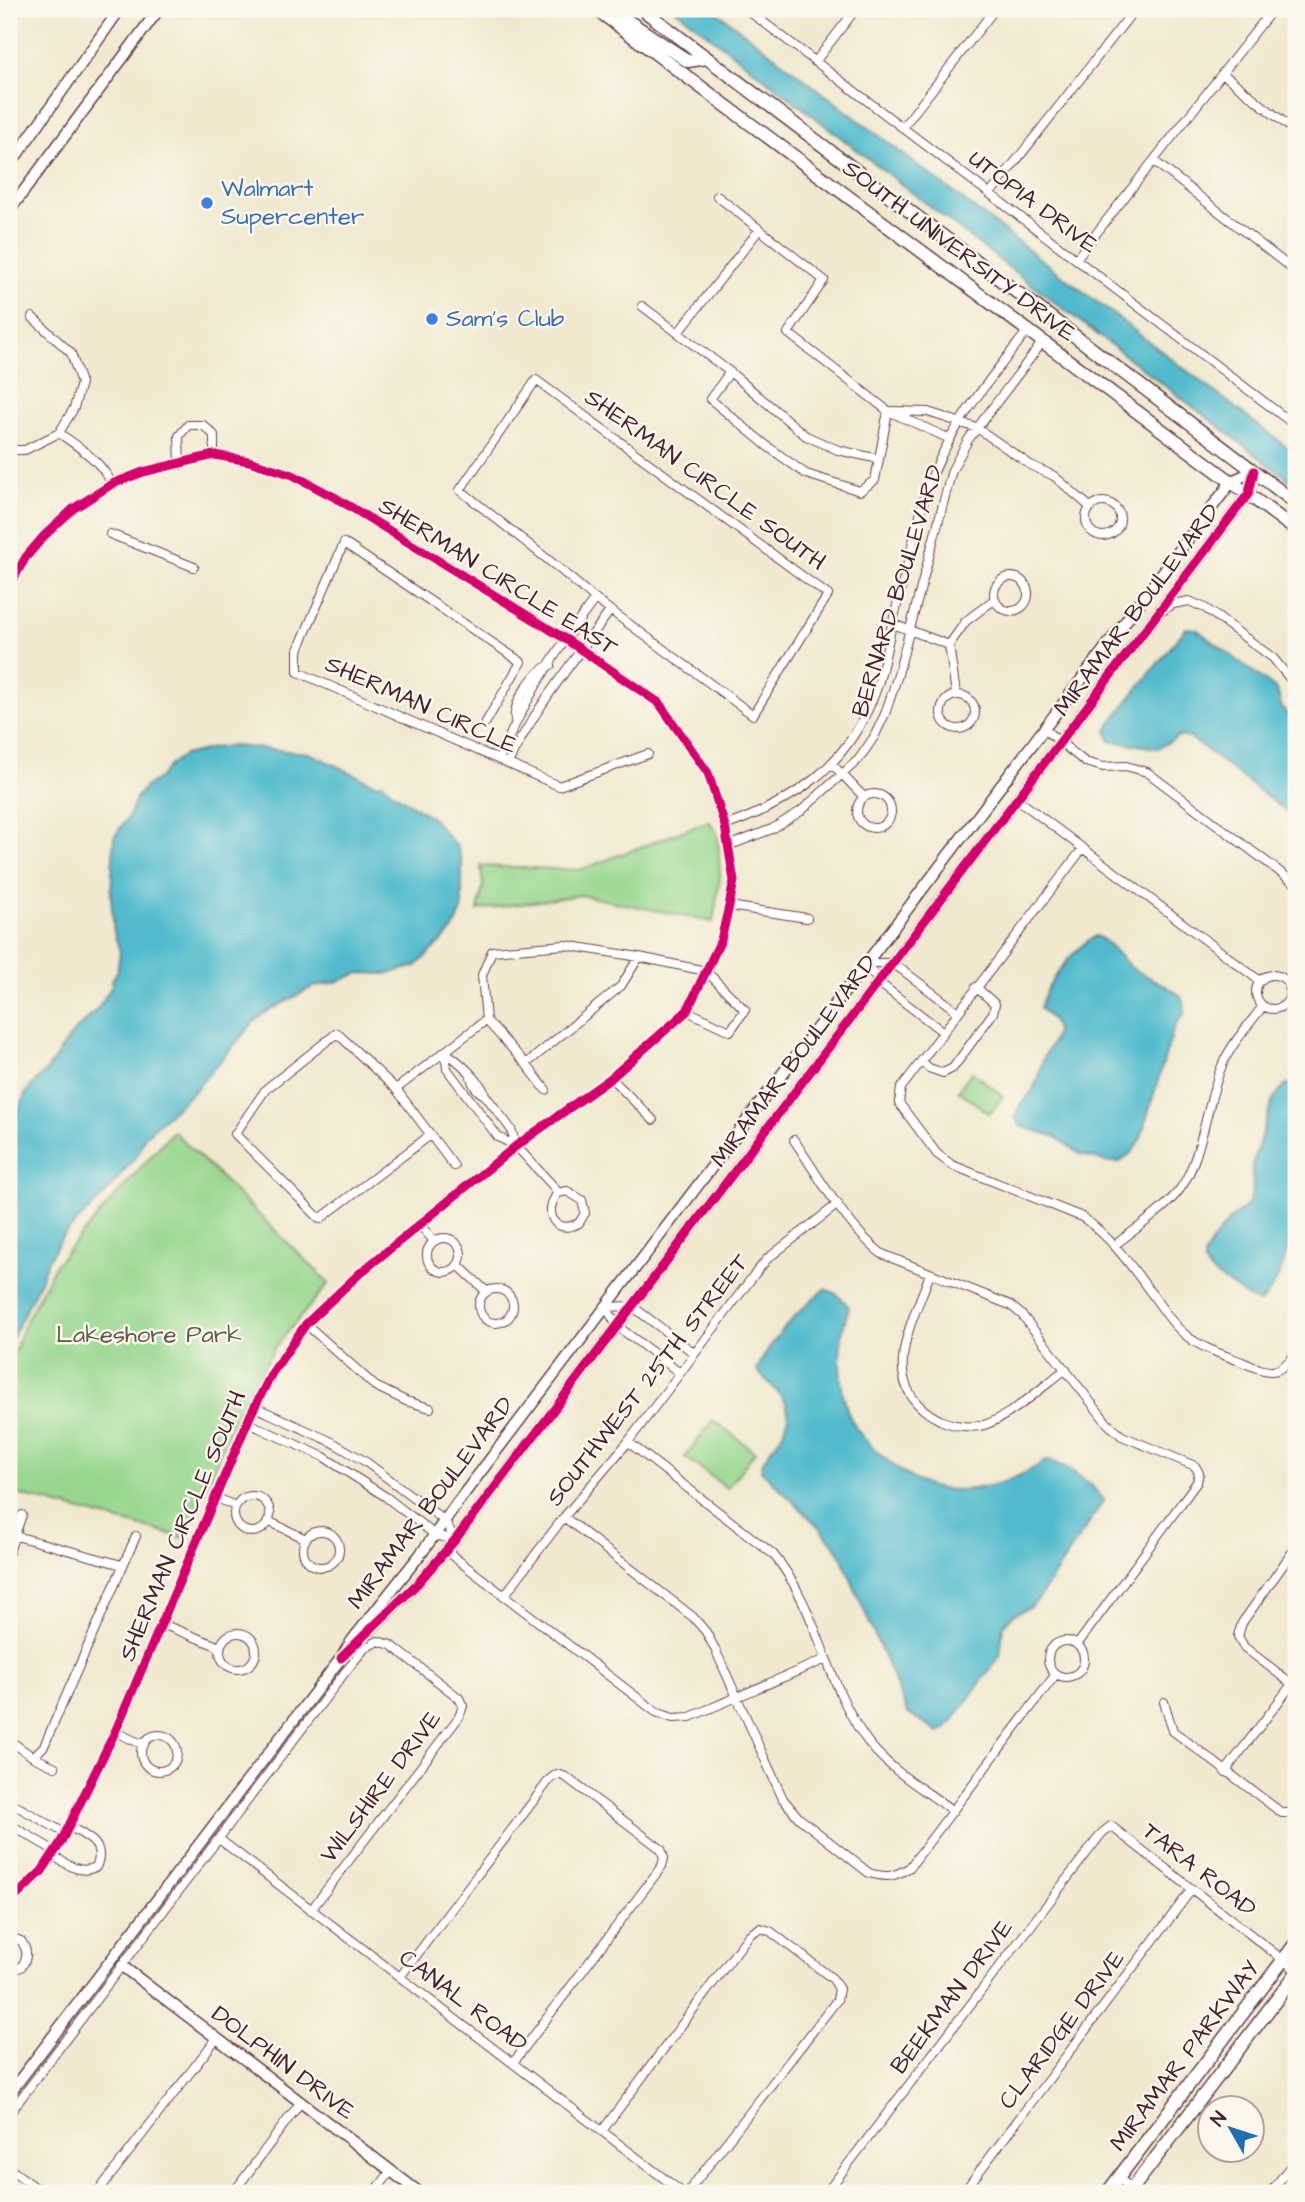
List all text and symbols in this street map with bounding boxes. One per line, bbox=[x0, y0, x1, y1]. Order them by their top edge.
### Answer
street label: UTOPIA DRIVE bbox=[961, 142, 1105, 262]
street label: SOUTH UNIVERSITY DRIVE bbox=[835, 152, 1083, 350]
place label: Walmart Supercenter bbox=[221, 172, 364, 234]
marker: Walmart Supercenter bbox=[199, 195, 215, 211]
place label: Sam's Club bbox=[446, 302, 565, 336]
marker: Sam's Club bbox=[424, 311, 440, 327]
street label: SHERMAN CIRCLE SOUTH bbox=[577, 381, 833, 579]
street label: BERNARD BOULEVARD bbox=[843, 461, 953, 721]
street label: SHERMAN CIRCLE EAST bbox=[372, 489, 624, 665]
street label: MIRAMAR BOULEVARD bbox=[1046, 497, 1228, 723]
street label: SHERMAN CIRCLE bbox=[320, 647, 522, 763]
street label: MIRAMAR BOULEVARD bbox=[703, 948, 885, 1174]
street label: SOUTHWEST 25TH STREET bbox=[539, 1247, 757, 1513]
park label: Lakeshore Park bbox=[56, 1318, 242, 1352]
street label: SHERMAN CIRCLE SOUTH bbox=[111, 1386, 255, 1666]
street label: MIRAMAR BOULEVARD bbox=[340, 1390, 522, 1616]
street label: WILSHIRE DRIVE bbox=[312, 1704, 450, 1870]
street label: TARA ROAD bbox=[1135, 1815, 1263, 1925]
street label: BEEKMAN DRIVE bbox=[883, 1913, 1021, 2081]
street label: CANAL ROAD bbox=[392, 1941, 534, 2061]
street label: CLARIDGE DRIVE bbox=[991, 1943, 1133, 2117]
street label: MIRAMAR PARKWAY bbox=[1102, 1953, 1268, 2158]
street label: DOLPHIN DRIVE bbox=[204, 1998, 362, 2128]
north arrow bbox=[1196, 2094, 1266, 2164]
text: N bbox=[1205, 2106, 1233, 2132]

